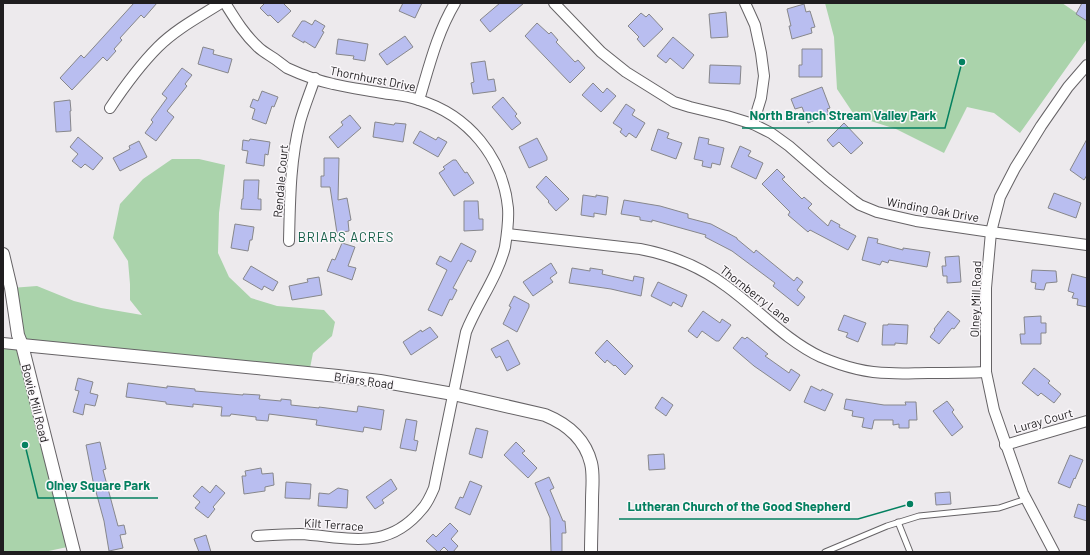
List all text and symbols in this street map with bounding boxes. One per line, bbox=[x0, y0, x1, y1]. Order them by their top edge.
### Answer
street label: Thornhurst Drive bbox=[329, 63, 417, 93]
callout: North Branch Stream Valley Park bbox=[742, 103, 945, 128]
text: North Branch Stream Valley Park bbox=[750, 107, 936, 123]
street label: Rendale Court bbox=[270, 144, 290, 218]
street label: Winding Oak Drive bbox=[886, 194, 980, 224]
district label: BRIARS ACRES bbox=[298, 229, 394, 245]
street label: Olney Mill Road bbox=[967, 260, 983, 338]
street label: Thornberry Lane bbox=[718, 262, 794, 326]
street label: Bowie Mill Road bbox=[19, 362, 53, 444]
street label: Briars Road bbox=[333, 369, 395, 391]
street label: Luray Court bbox=[1012, 405, 1074, 435]
callout: Olney Square Park bbox=[38, 473, 158, 498]
text: Olney Square Park bbox=[46, 477, 150, 493]
callout: Lutheran Church of the Good Shepherd bbox=[619, 494, 858, 519]
text: Lutheran Church of the Good Shepherd bbox=[627, 498, 851, 514]
street label: Kilt Terrace bbox=[304, 515, 364, 533]

